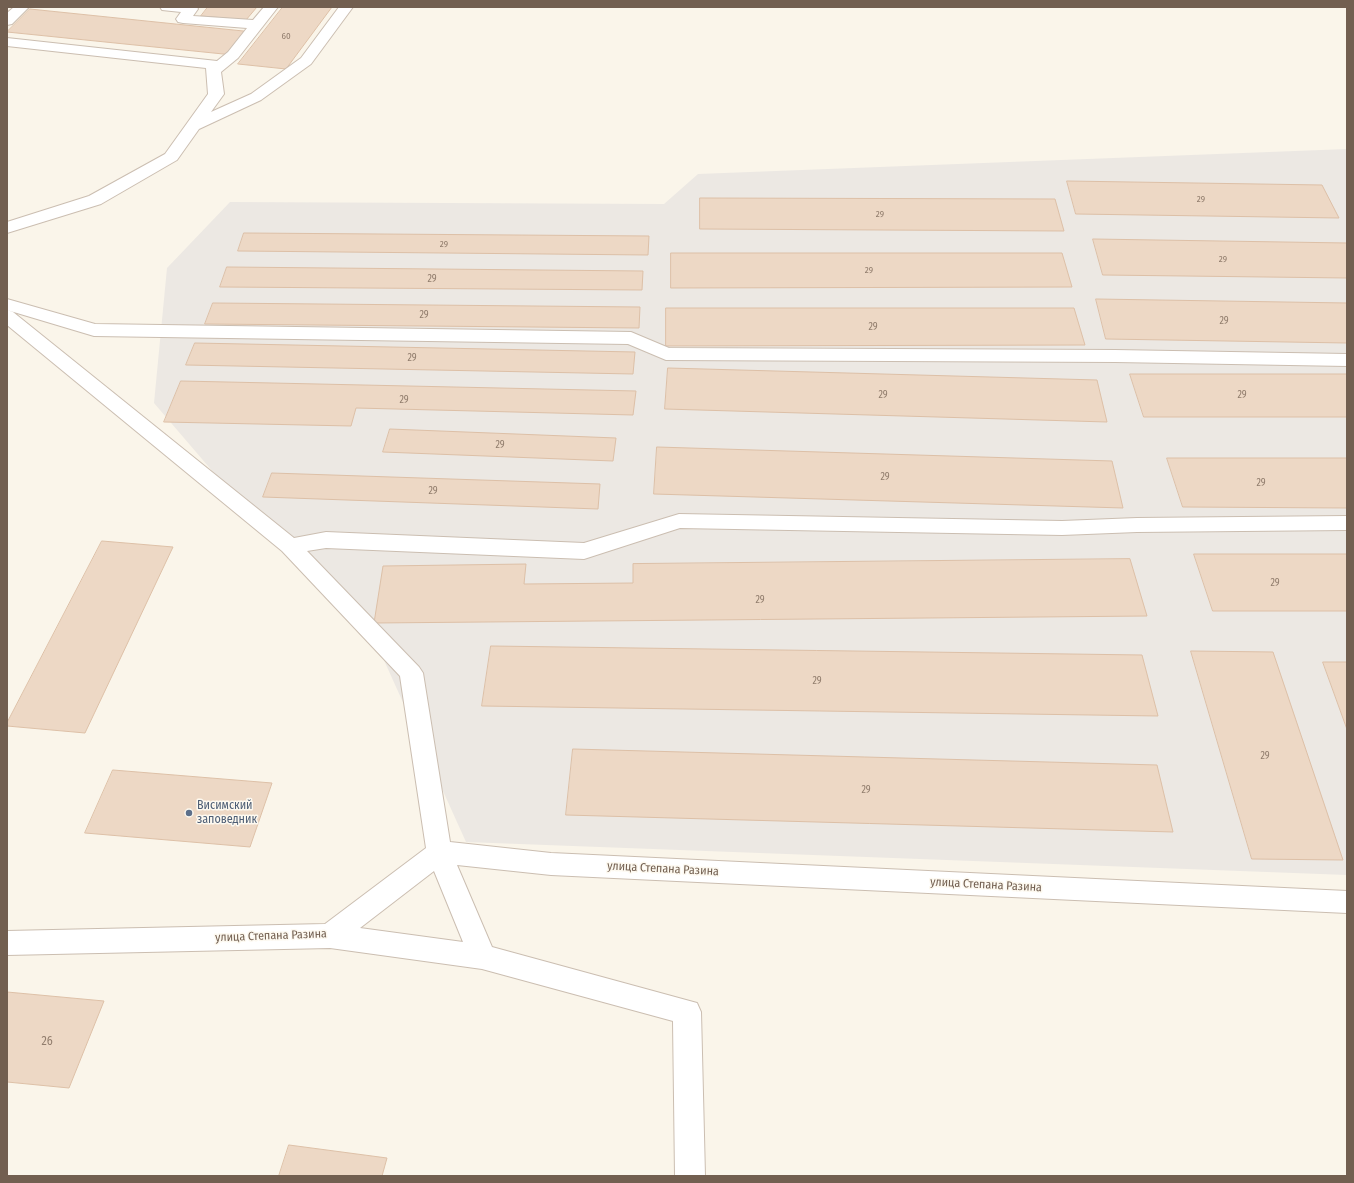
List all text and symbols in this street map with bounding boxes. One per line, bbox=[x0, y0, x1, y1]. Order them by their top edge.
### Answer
house number: 60 bbox=[281, 31, 291, 41]
house number: 29 bbox=[1197, 194, 1205, 204]
house number: 29 bbox=[876, 209, 884, 219]
house number: 29 bbox=[440, 239, 448, 249]
house number: 29 bbox=[1219, 254, 1227, 264]
house number: 29 bbox=[865, 265, 873, 275]
house number: 29 bbox=[427, 273, 437, 285]
house number: 29 bbox=[419, 309, 429, 321]
house number: 29 bbox=[1219, 315, 1229, 327]
house number: 29 bbox=[868, 321, 878, 333]
house number: 29 bbox=[407, 352, 417, 364]
house number: 29 bbox=[878, 389, 888, 401]
house number: 29 bbox=[1237, 389, 1247, 401]
house number: 29 bbox=[399, 394, 409, 406]
house number: 29 bbox=[495, 439, 505, 451]
house number: 29 bbox=[880, 471, 890, 483]
house number: 29 bbox=[1256, 477, 1266, 489]
house number: 29 bbox=[428, 485, 438, 497]
house number: 29 bbox=[1270, 577, 1280, 589]
house number: 29 bbox=[755, 594, 765, 606]
house number: 29 bbox=[812, 675, 822, 687]
house number: 29 bbox=[1260, 750, 1270, 762]
house number: 29 bbox=[861, 784, 871, 796]
place label: Висимский заповедник bbox=[197, 799, 257, 827]
marker: Висимский заповедник bbox=[184, 808, 194, 818]
street label: улица Степана Разина bbox=[607, 859, 719, 879]
street label: улица Степана Разина bbox=[930, 875, 1042, 895]
street label: улица Степана Разина bbox=[215, 927, 327, 945]
house number: 26 bbox=[41, 1035, 53, 1049]

